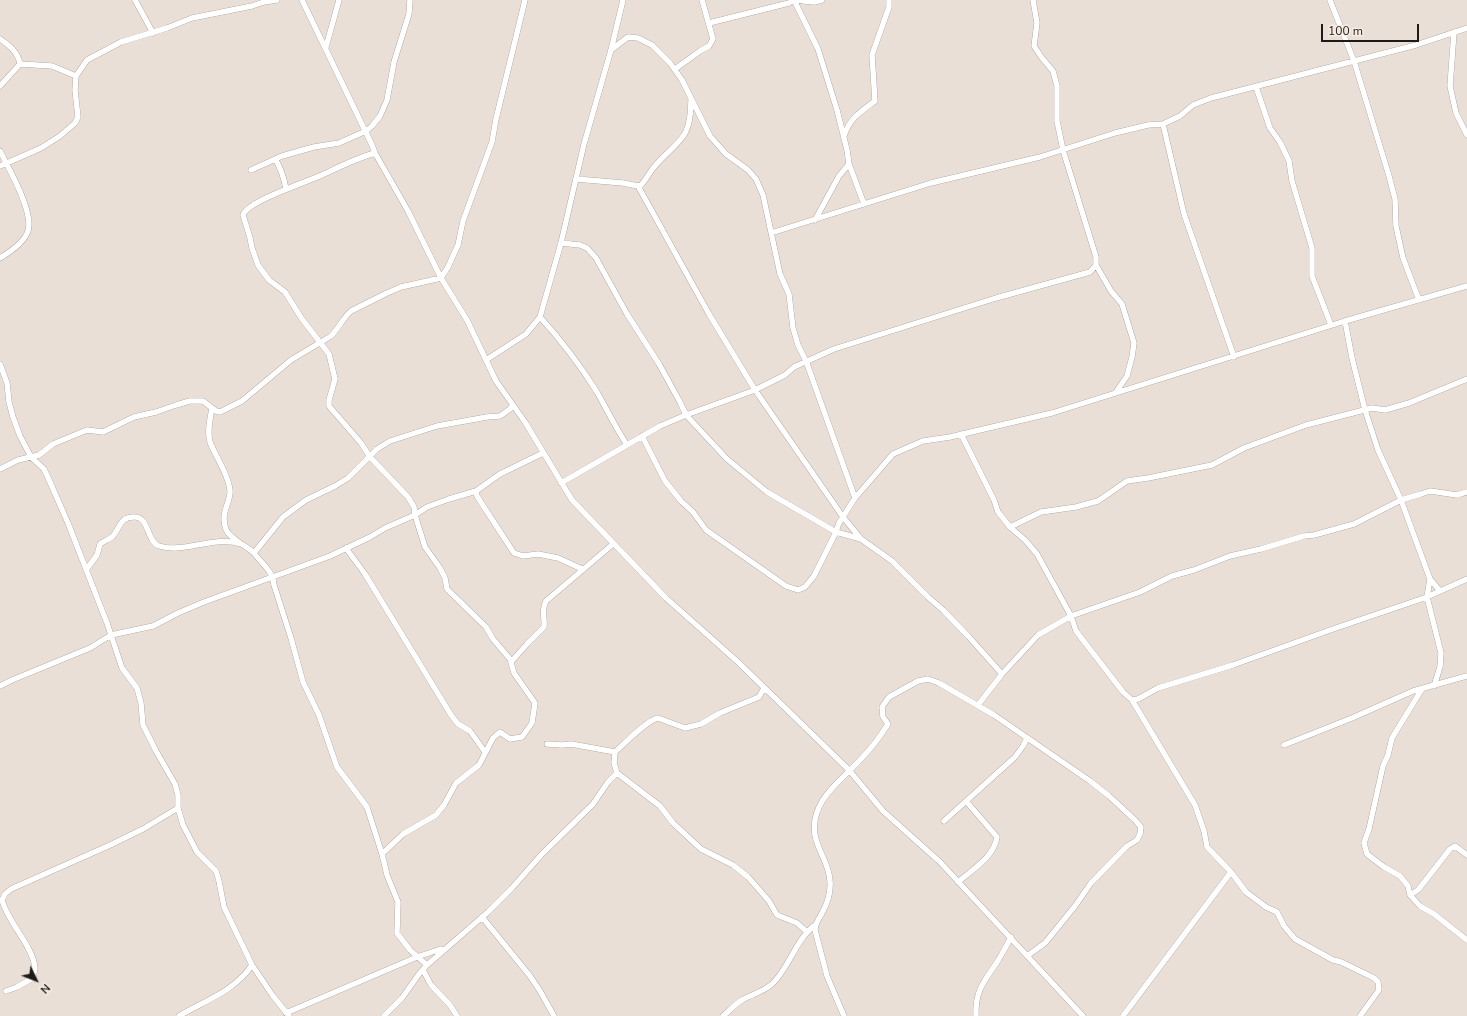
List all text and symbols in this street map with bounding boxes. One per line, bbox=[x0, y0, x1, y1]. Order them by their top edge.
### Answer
scale bar bbox=[1323, 16, 1421, 42]
text: 100 m bbox=[1328, 23, 1363, 39]
north arrow bbox=[16, 960, 56, 1000]
text: N bbox=[37, 980, 53, 997]

